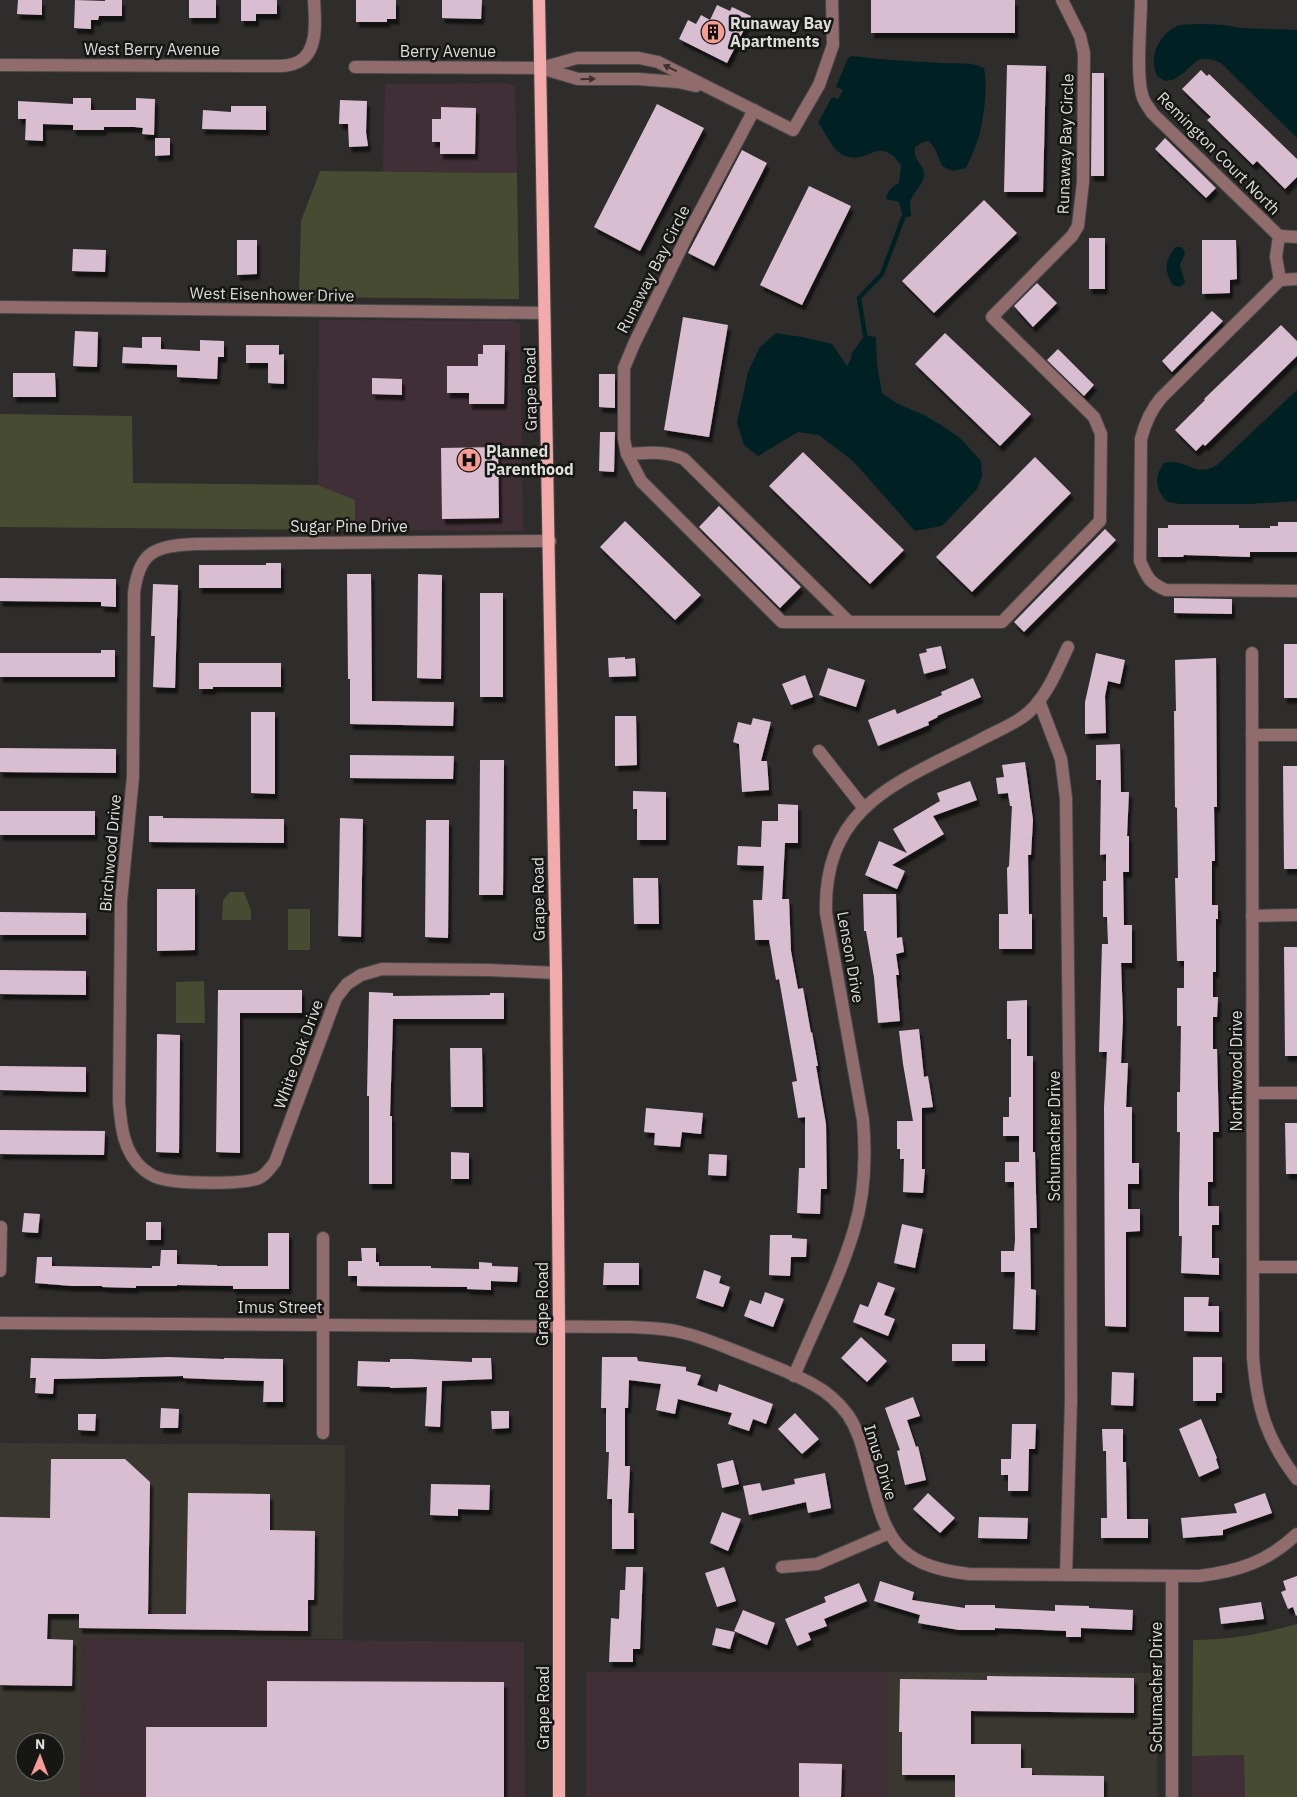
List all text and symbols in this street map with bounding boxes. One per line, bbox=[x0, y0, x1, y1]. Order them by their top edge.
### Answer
place label: Runaway Bay Apartments bbox=[730, 13, 832, 51]
building icon: Runaway Bay Apartments bbox=[700, 19, 726, 45]
street label: West Berry Avenue bbox=[84, 39, 220, 59]
street label: Berry Avenue bbox=[400, 41, 496, 61]
one-way arrow bbox=[663, 64, 677, 72]
street label: Runaway Bay Circle bbox=[1053, 73, 1077, 215]
one-way arrow bbox=[580, 75, 596, 83]
street label: Remington Court North bbox=[1153, 87, 1285, 219]
street label: Runaway Bay Circle bbox=[612, 202, 694, 336]
street label: West Eisenhower Drive bbox=[190, 283, 355, 305]
street label: Grape Road bbox=[519, 347, 541, 431]
place label: Planned Parenthood bbox=[486, 441, 574, 479]
hospital icon: Planned Parenthood bbox=[456, 447, 482, 473]
street label: Sugar Pine Drive bbox=[290, 516, 408, 536]
street label: Birchwood Drive bbox=[95, 793, 125, 912]
street label: Grape Road bbox=[527, 857, 549, 941]
street label: Lenson Drive bbox=[833, 910, 869, 1004]
street label: White Oak Drive bbox=[269, 997, 327, 1111]
street label: Northwood Drive bbox=[1226, 1010, 1246, 1132]
street label: Schumacher Drive bbox=[1044, 1070, 1064, 1201]
street label: Grape Road bbox=[532, 1262, 552, 1346]
street label: Imus Street bbox=[238, 1297, 322, 1317]
street label: Imus Drive bbox=[860, 1422, 902, 1502]
street label: Schumacher Drive bbox=[1146, 1621, 1166, 1752]
street label: Grape Road bbox=[533, 1666, 553, 1750]
north arrow bbox=[15, 1732, 65, 1782]
text: N bbox=[35, 1735, 45, 1753]

